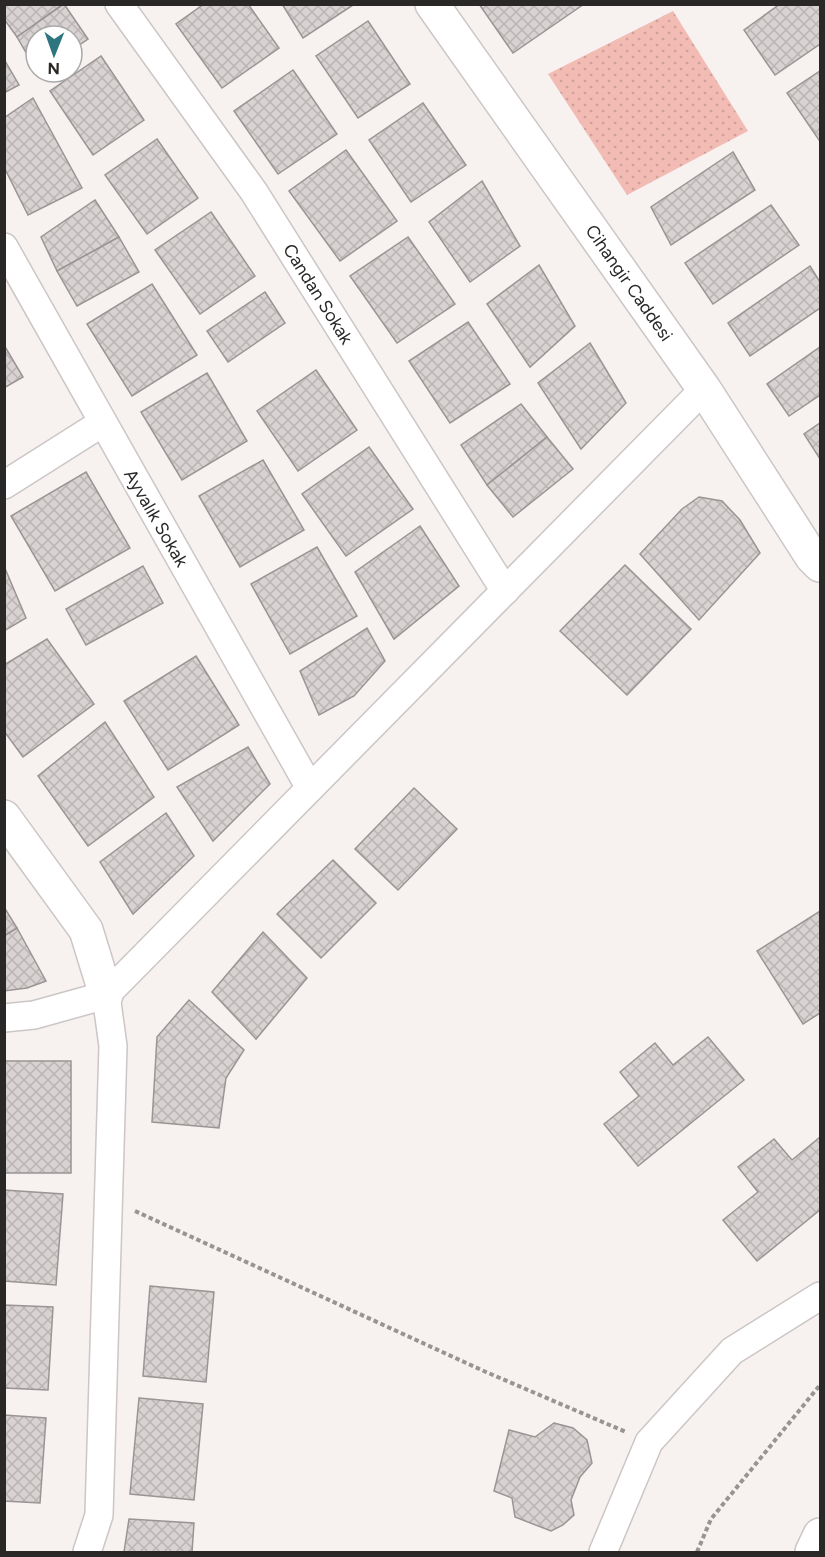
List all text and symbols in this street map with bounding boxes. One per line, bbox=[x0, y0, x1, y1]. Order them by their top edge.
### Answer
north arrow bbox=[24, 24, 84, 84]
text: N bbox=[47, 59, 60, 78]
street label: Cihangir Caddesi bbox=[581, 220, 677, 346]
street label: Candan Sokak bbox=[278, 240, 358, 349]
street label: Ayvalık Sokak bbox=[119, 465, 193, 571]

